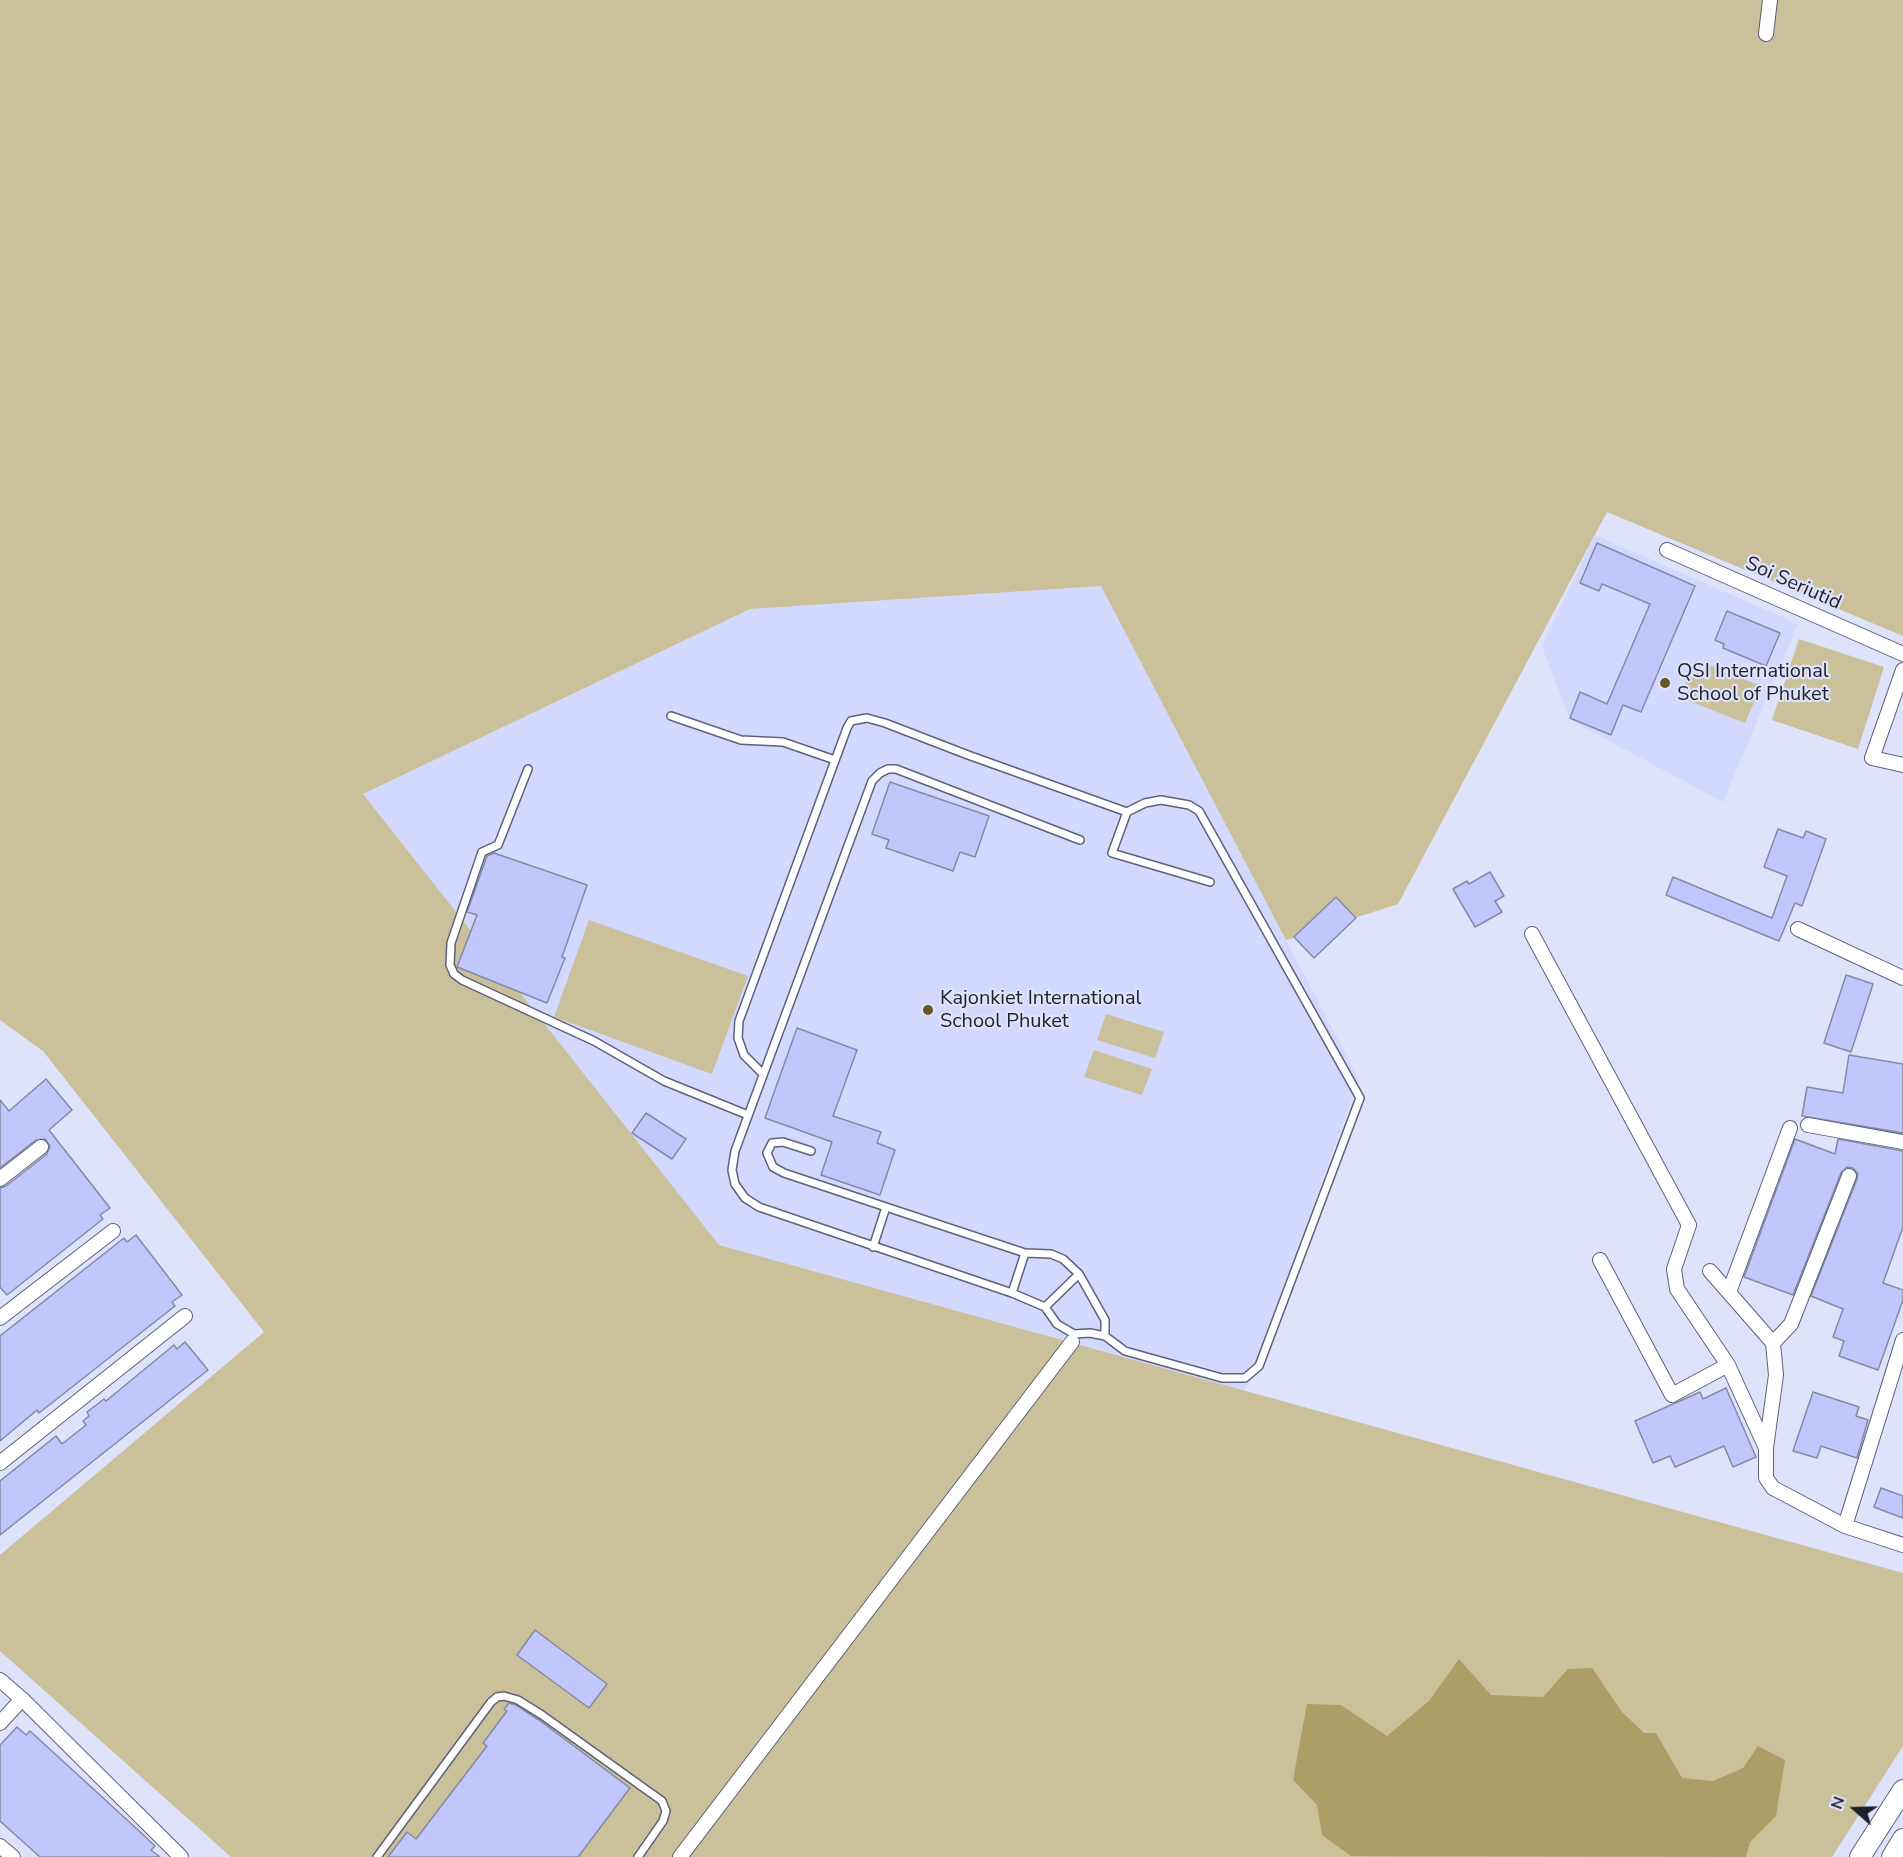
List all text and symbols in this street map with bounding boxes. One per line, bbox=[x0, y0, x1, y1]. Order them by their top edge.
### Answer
street label: Soi Seriutid bbox=[1741, 552, 1845, 616]
place label: QSI International School of Phuket bbox=[1677, 660, 1829, 707]
marker: QSI International School of Phuket bbox=[1658, 676, 1672, 690]
place label: Kajonkiet International School Phuket bbox=[940, 987, 1141, 1034]
marker: Kajonkiet International School Phuket bbox=[921, 1003, 935, 1017]
north arrow bbox=[1825, 1779, 1885, 1839]
text: N bbox=[1826, 1793, 1850, 1812]

